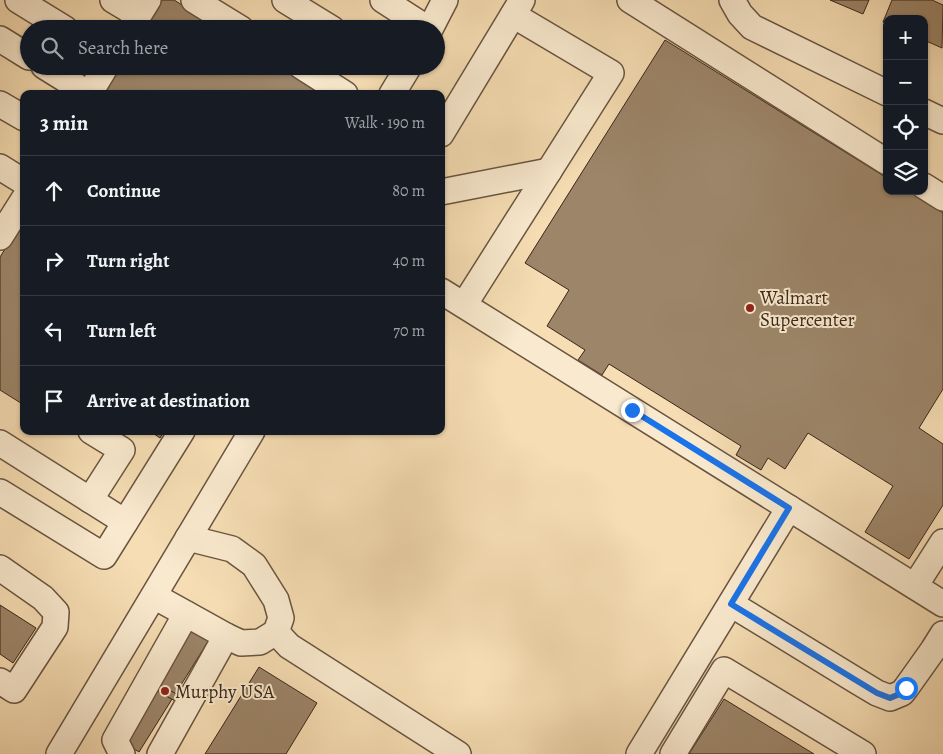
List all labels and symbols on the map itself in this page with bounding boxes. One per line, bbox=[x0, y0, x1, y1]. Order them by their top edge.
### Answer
place label: Walmart Supercenter bbox=[759, 285, 855, 333]
marker: Walmart Supercenter bbox=[744, 302, 756, 314]
route end bbox=[621, 399, 644, 422]
route start bbox=[895, 677, 918, 700]
place label: Murphy USA bbox=[175, 679, 275, 705]
marker: Murphy USA bbox=[159, 685, 171, 697]

